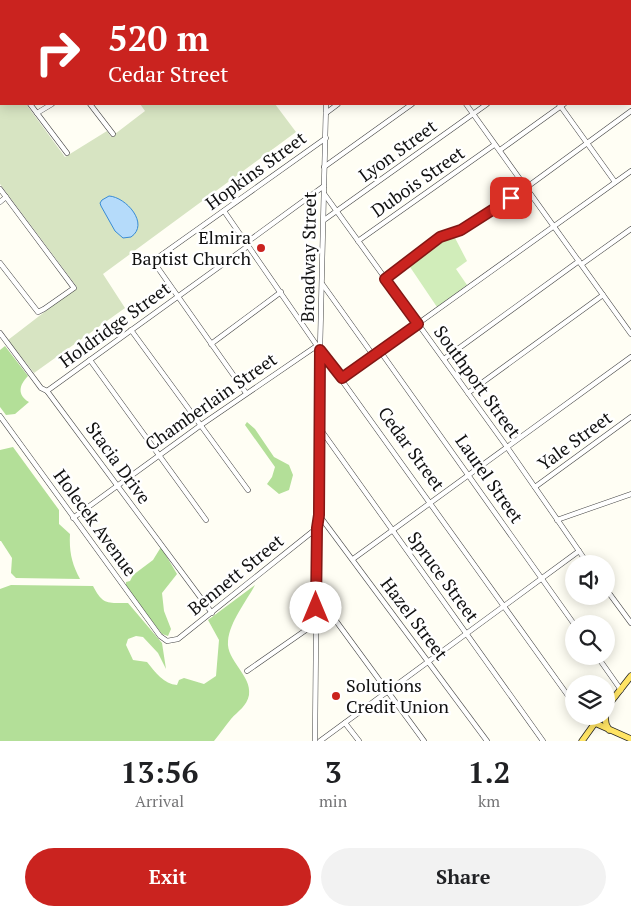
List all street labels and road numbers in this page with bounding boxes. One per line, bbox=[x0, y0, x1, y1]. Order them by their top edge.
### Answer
street label: Lyon Street bbox=[354, 114, 441, 187]
street label: Hopkins Street bbox=[200, 125, 311, 215]
street label: Dubois Street bbox=[366, 140, 469, 222]
street label: Broadway Street bbox=[295, 191, 321, 323]
street label: Holdridge Street bbox=[54, 276, 175, 373]
street label: Southport Street bbox=[429, 320, 527, 443]
street label: Chamberlain Street bbox=[140, 347, 281, 456]
street label: Cedar Street bbox=[373, 401, 451, 496]
street label: Yale Street bbox=[533, 405, 617, 475]
street label: Stacia Drive bbox=[81, 417, 157, 508]
street label: Laurel Street bbox=[450, 429, 529, 528]
street label: Holecek Avenue bbox=[49, 464, 143, 581]
street label: Spruce Street bbox=[403, 526, 485, 627]
street label: Bennett Street bbox=[183, 528, 288, 620]
street label: Hazel Street bbox=[376, 572, 454, 665]

